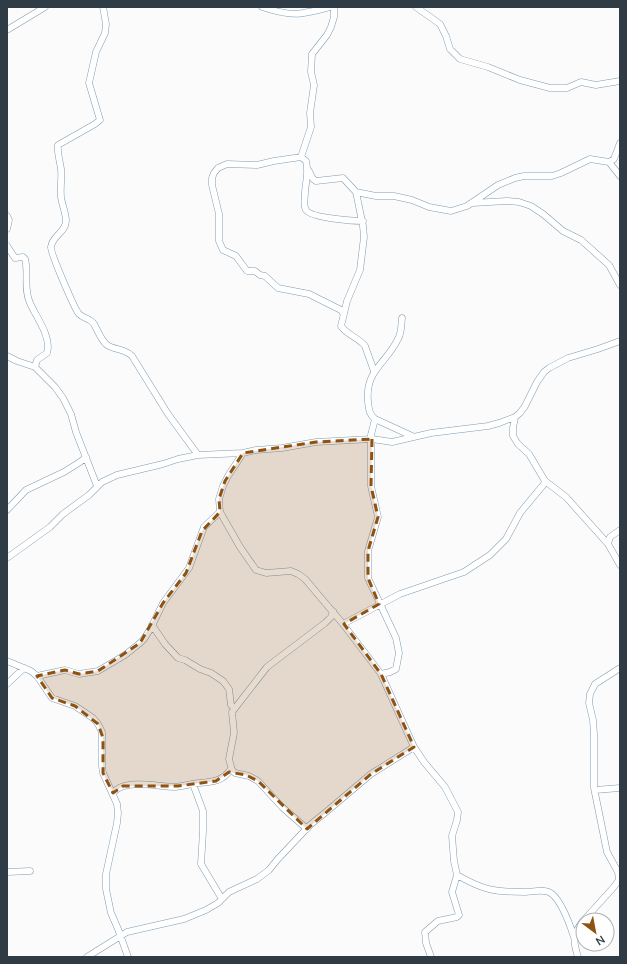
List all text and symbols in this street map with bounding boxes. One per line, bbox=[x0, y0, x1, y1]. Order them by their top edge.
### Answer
north arrow bbox=[575, 912, 615, 952]
text: N bbox=[593, 932, 608, 949]

